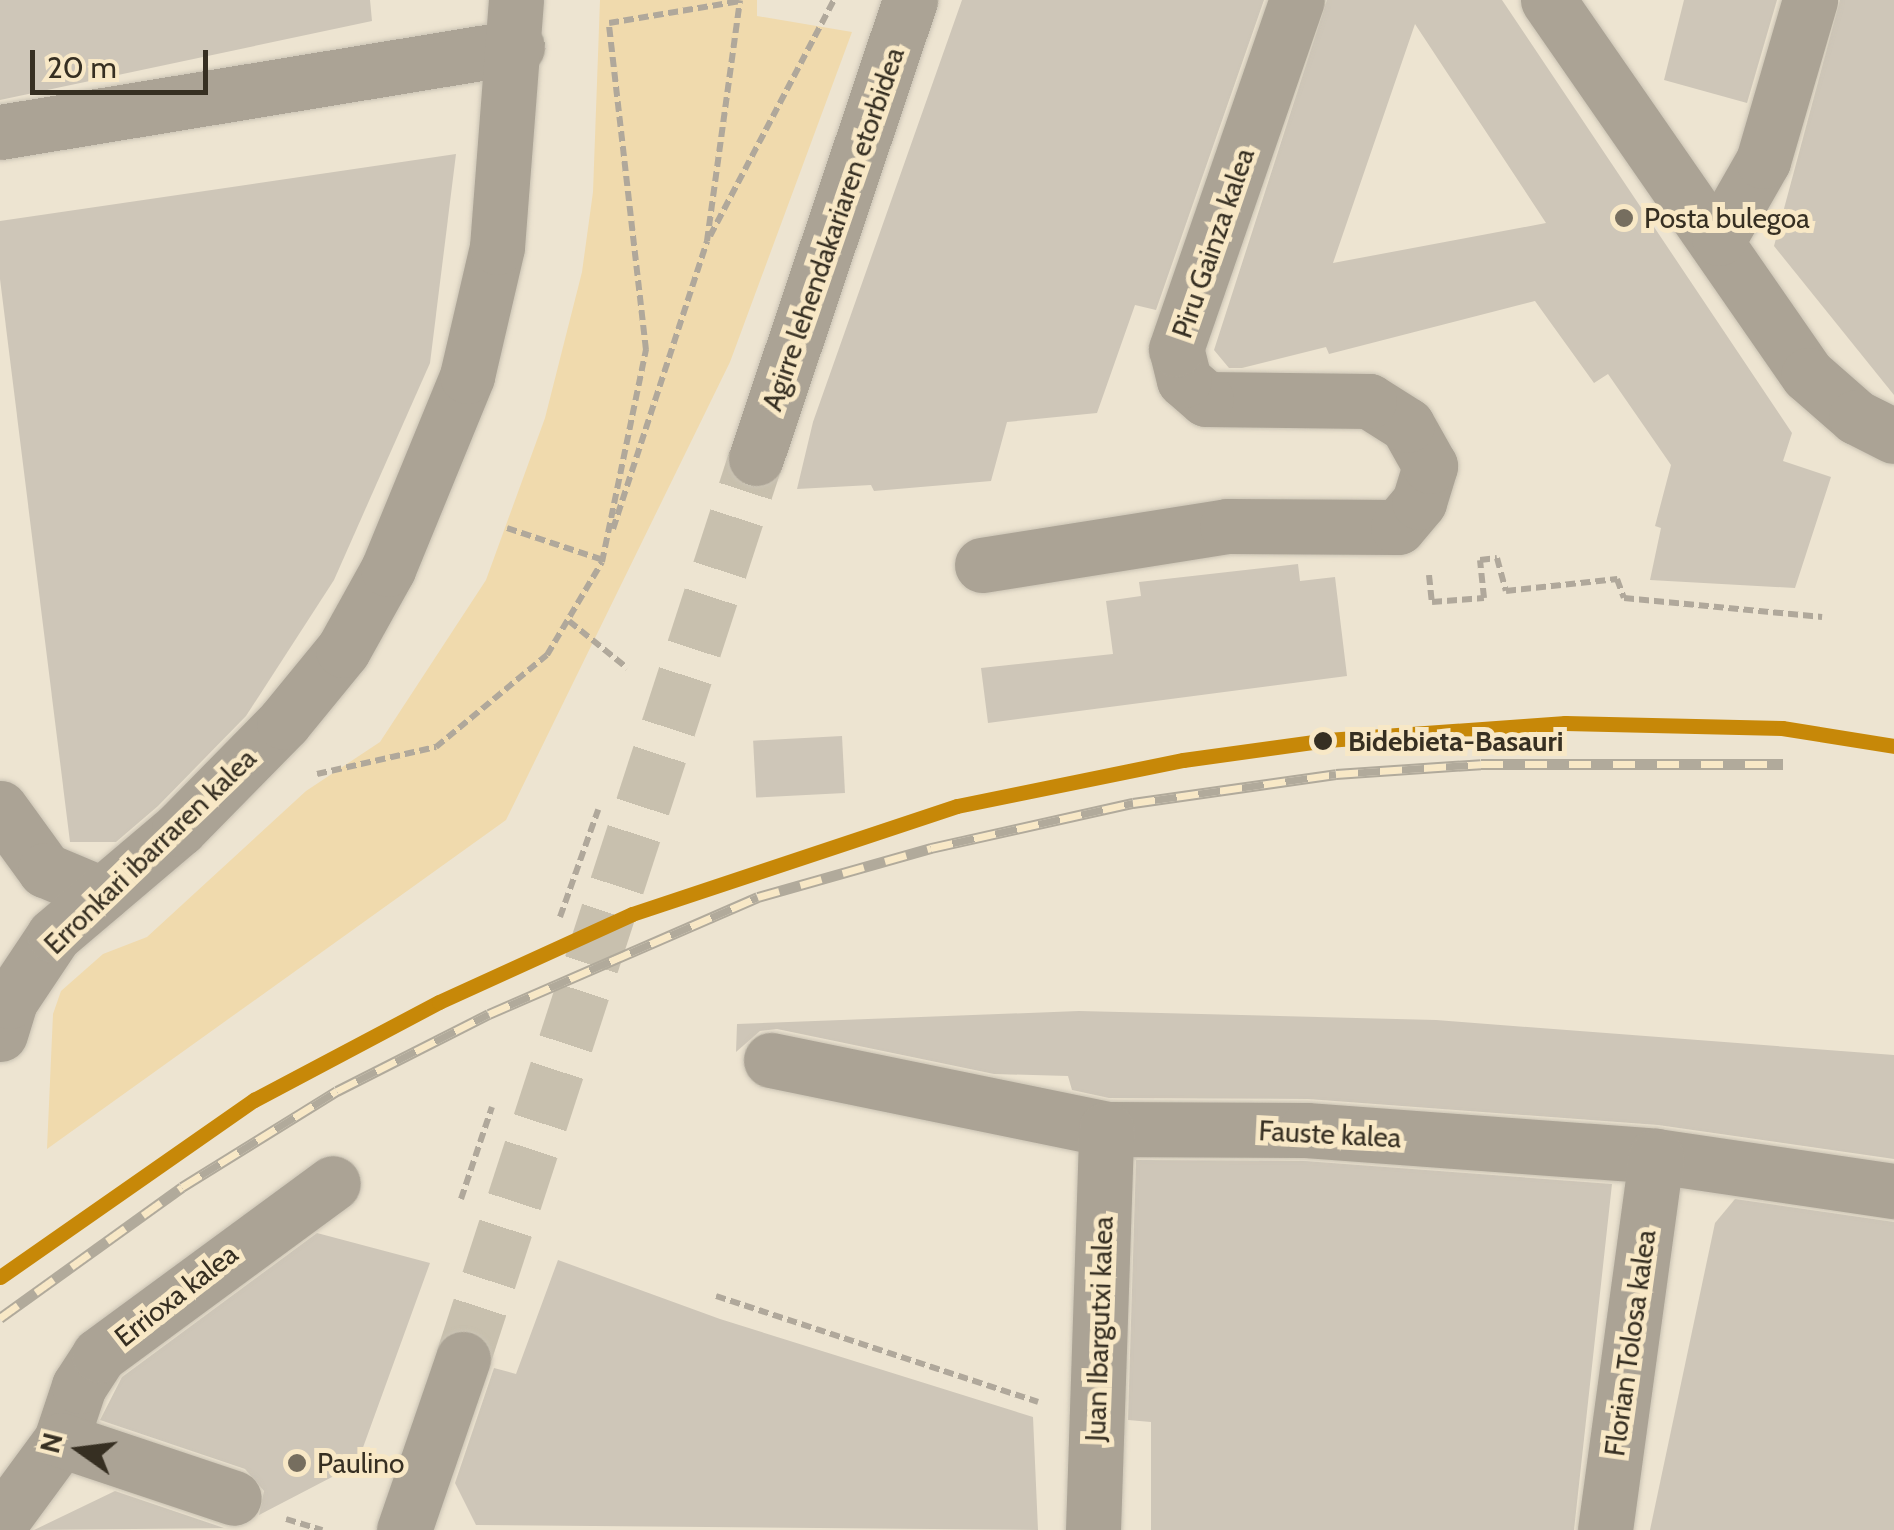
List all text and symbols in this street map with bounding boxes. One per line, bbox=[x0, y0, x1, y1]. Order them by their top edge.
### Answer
scale bar bbox=[35, 30, 212, 92]
street label: Agirre lehendakariaren etorbidea bbox=[755, 43, 911, 415]
text: 20 m bbox=[47, 49, 117, 86]
street label: Piru Gainza kalea bbox=[1165, 144, 1261, 342]
place label: Posta bulegoa bbox=[1644, 201, 1810, 235]
marker: Posta bulegoa bbox=[1613, 207, 1635, 229]
place label: Bidebieta-Basauri bbox=[1348, 724, 1563, 758]
marker: Bidebieta-Basauri bbox=[1307, 725, 1339, 757]
street label: Erronkari ibarraren kalea bbox=[37, 741, 263, 961]
street label: Fauste kalea bbox=[1258, 1113, 1402, 1155]
street label: Juan Ibargutxi kalea bbox=[1078, 1216, 1120, 1442]
street label: Florian Tolosa kalea bbox=[1597, 1228, 1663, 1458]
street label: Errioxa kalea bbox=[108, 1237, 244, 1353]
north arrow bbox=[30, 1400, 130, 1500]
text: N bbox=[32, 1429, 70, 1456]
place label: Paulino bbox=[317, 1446, 404, 1480]
marker: Paulino bbox=[286, 1452, 308, 1474]

